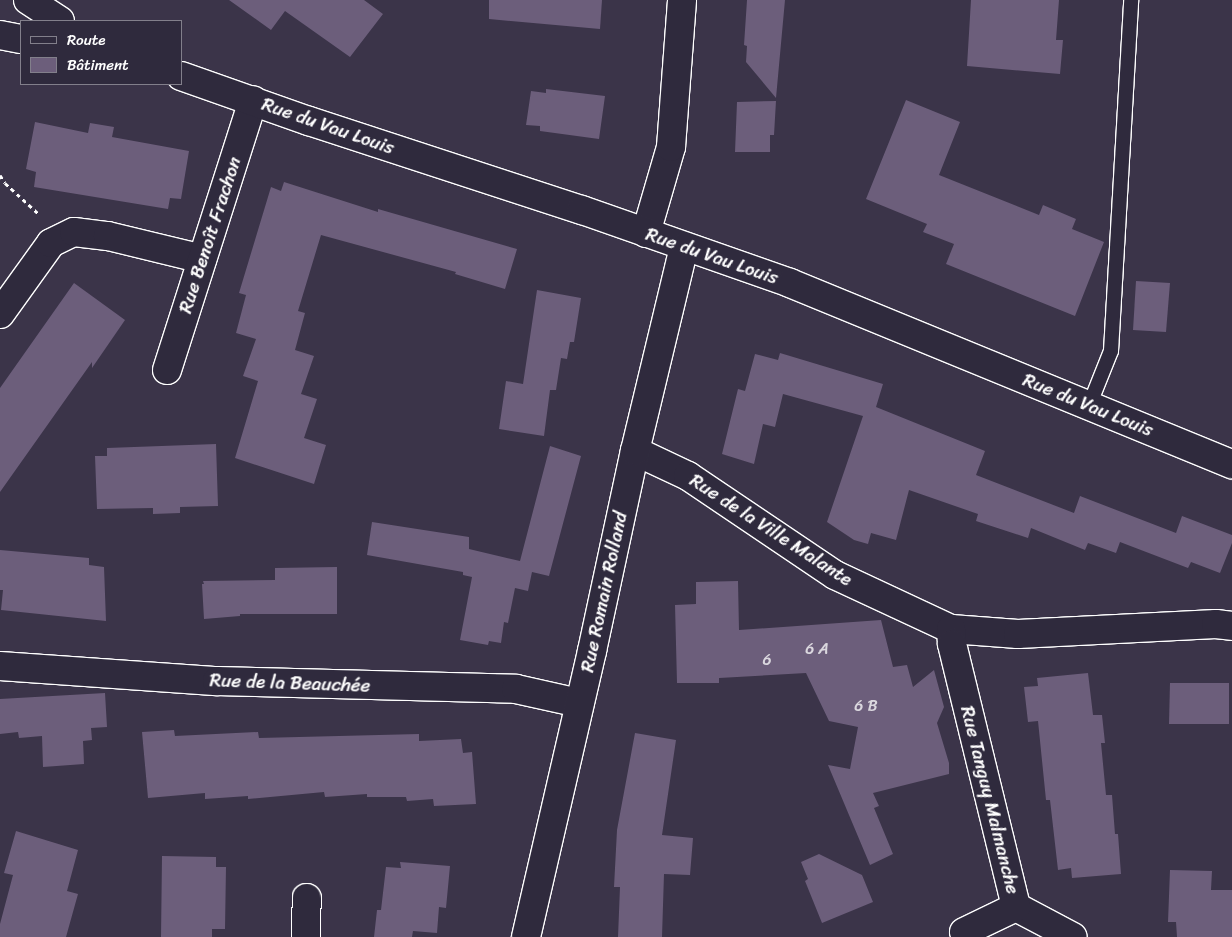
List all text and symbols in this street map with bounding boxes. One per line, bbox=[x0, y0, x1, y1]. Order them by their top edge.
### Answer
legend bbox=[20, 20, 182, 85]
text: Route bbox=[67, 27, 106, 53]
text: Bâtiment bbox=[67, 52, 129, 78]
street label: Rue du Vau Louis bbox=[259, 93, 397, 159]
street label: Rue Benoît Frachon bbox=[174, 154, 246, 316]
street label: Rue du Vau Louis bbox=[643, 223, 781, 289]
street label: Rue du Vau Louis bbox=[1019, 368, 1157, 442]
street label: Rue de la Ville Malante bbox=[685, 469, 857, 591]
street label: Rue Romain Rolland bbox=[576, 509, 632, 675]
house number: 6 A bbox=[805, 639, 829, 659]
house number: 6 bbox=[762, 650, 772, 670]
street label: Rue de la Beauchée bbox=[209, 669, 371, 697]
house number: 6 B bbox=[854, 696, 878, 716]
street label: Rue Tanguy Malmanche bbox=[956, 704, 1024, 896]

